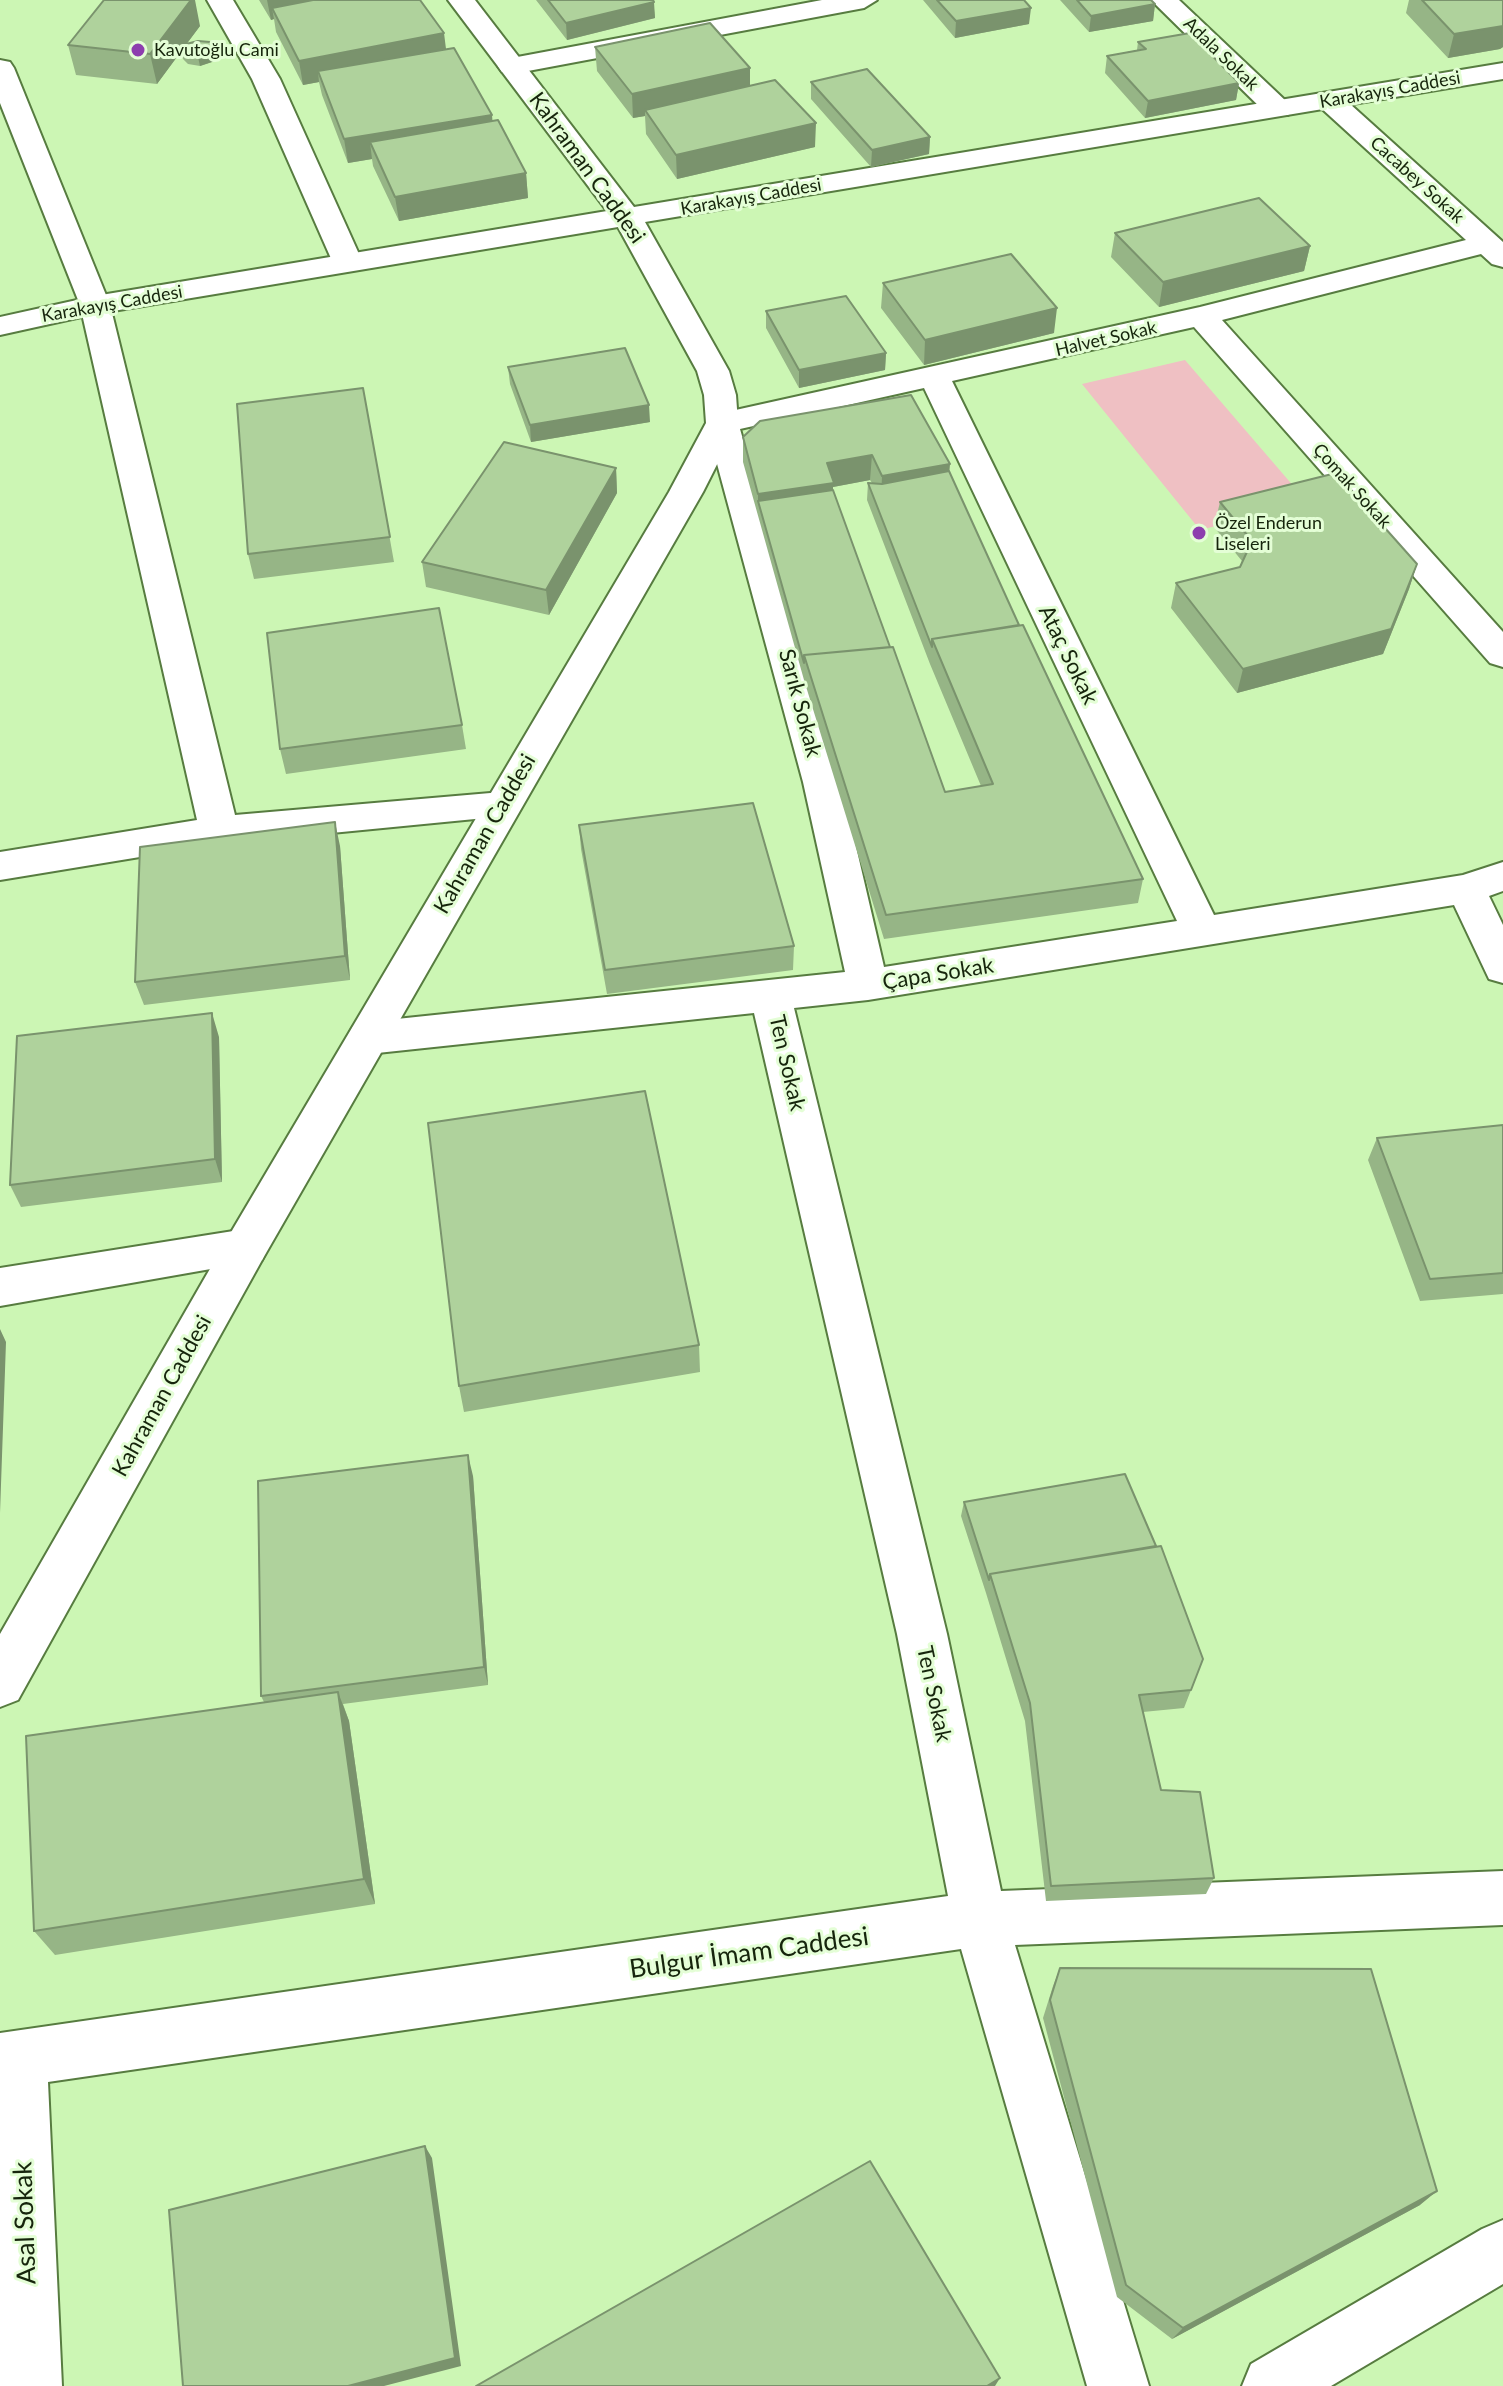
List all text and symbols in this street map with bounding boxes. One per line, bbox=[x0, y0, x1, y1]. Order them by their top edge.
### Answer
street label: Adala Sokak bbox=[1179, 13, 1263, 95]
place label: Kavutoğlu Cami bbox=[154, 39, 279, 61]
marker: Kavutoğlu Cami bbox=[129, 41, 147, 59]
street label: Karakayış Caddesi bbox=[1318, 67, 1462, 113]
street label: Kahraman Caddesi bbox=[523, 87, 651, 249]
street label: Cacabey Sokak bbox=[1366, 132, 1468, 228]
street label: Karakayış Caddesi bbox=[679, 174, 823, 220]
street label: Karakayış Caddesi bbox=[40, 281, 184, 327]
street label: Halvet Sokak bbox=[1053, 317, 1159, 361]
street label: Çomak Sokak bbox=[1308, 439, 1396, 533]
place label: Özel Enderun Liseleri bbox=[1215, 512, 1322, 554]
marker: Özel Enderun Liseleri bbox=[1190, 524, 1208, 542]
street label: Ataç Sokak bbox=[1033, 601, 1103, 709]
street label: Sarık Sokak bbox=[773, 646, 827, 760]
street label: Kahraman Caddesi bbox=[429, 749, 541, 919]
street label: Çapa Sokak bbox=[881, 952, 995, 996]
street label: Ten Sokak bbox=[763, 1013, 811, 1113]
street label: Kahraman Caddesi bbox=[107, 1311, 217, 1481]
street label: Ten Sokak bbox=[911, 1644, 957, 1744]
street label: Bulgur İmam Caddesi bbox=[627, 1921, 871, 1985]
street label: Asal Sokak bbox=[7, 2161, 43, 2285]

